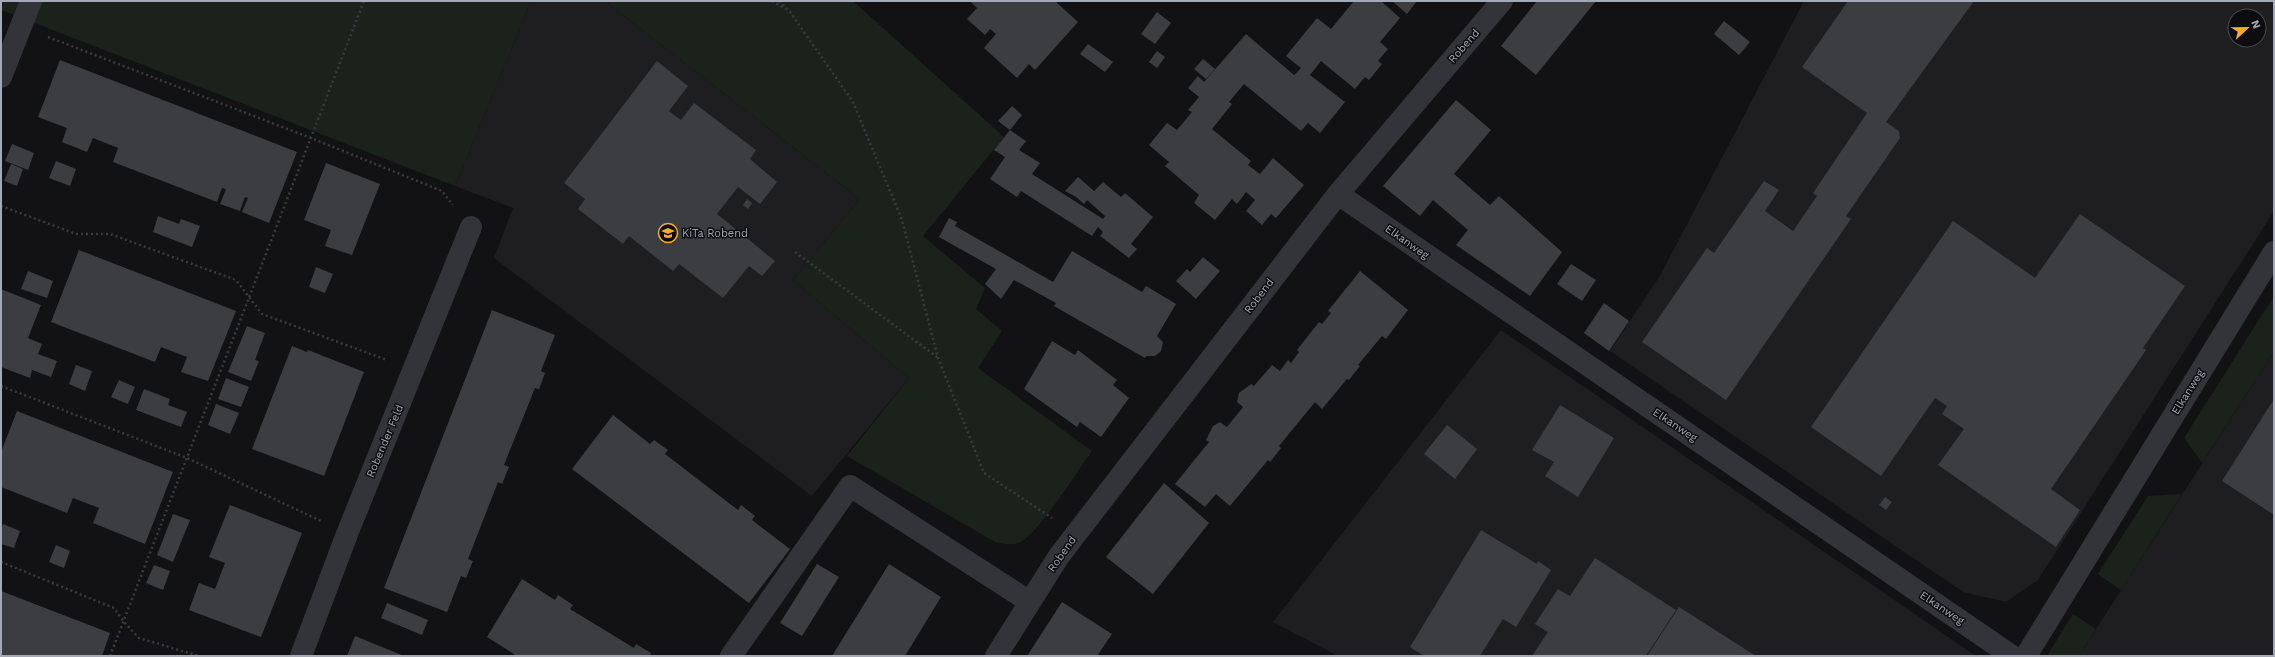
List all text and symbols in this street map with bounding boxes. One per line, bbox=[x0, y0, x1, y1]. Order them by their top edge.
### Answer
north arrow bbox=[2227, 8, 2267, 48]
text: N bbox=[2248, 18, 2263, 31]
street label: Robend bbox=[1446, 26, 1482, 66]
school or university icon: KiTa Robend bbox=[657, 222, 679, 244]
street label: Elkanweg bbox=[1383, 222, 1432, 262]
place label: KiTa Robend bbox=[682, 227, 748, 240]
street label: Robend bbox=[1242, 276, 1276, 316]
street label: Elkanweg bbox=[2169, 367, 2207, 417]
street label: Robender Feld bbox=[364, 403, 406, 479]
street label: Elkanweg bbox=[1650, 405, 1700, 445]
street label: Robend bbox=[1045, 534, 1079, 574]
street label: Elkanweg bbox=[1917, 588, 1967, 628]

